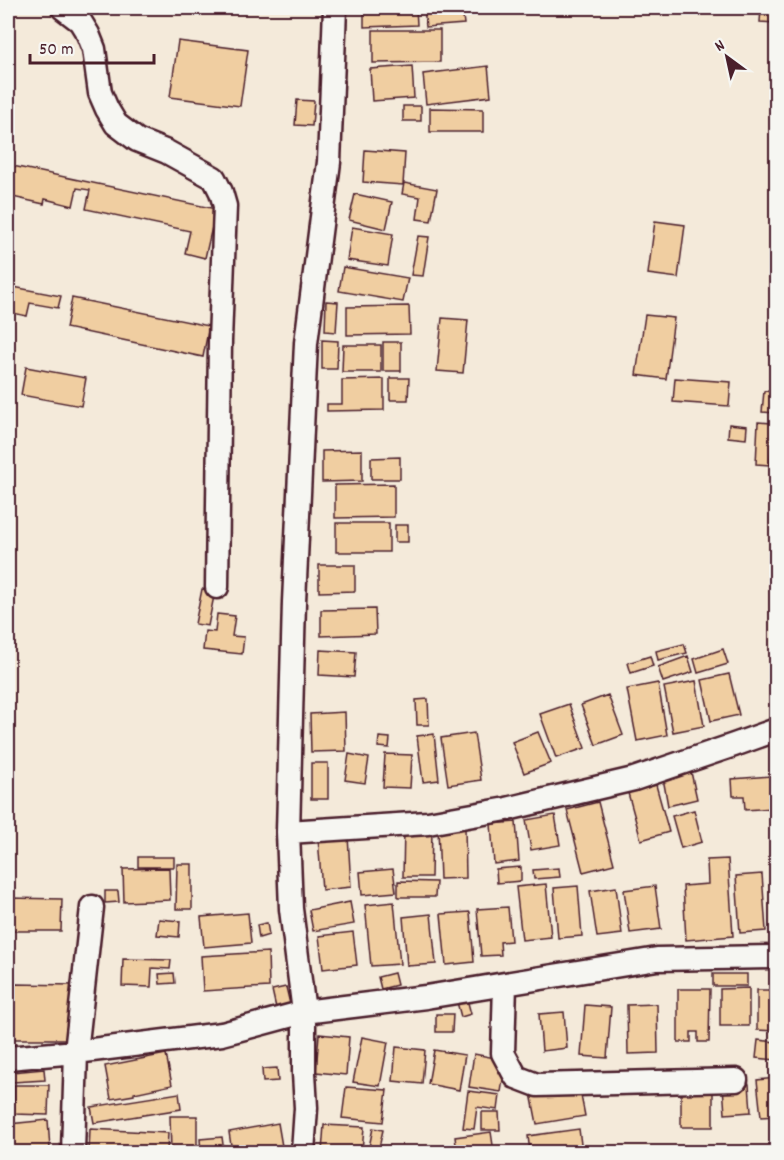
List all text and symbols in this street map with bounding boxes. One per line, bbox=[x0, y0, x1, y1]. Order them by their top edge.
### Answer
scale bar bbox=[30, 27, 154, 65]
north arrow bbox=[697, 27, 757, 87]
text: N bbox=[711, 35, 730, 58]
text: 50 m bbox=[39, 38, 74, 63]

